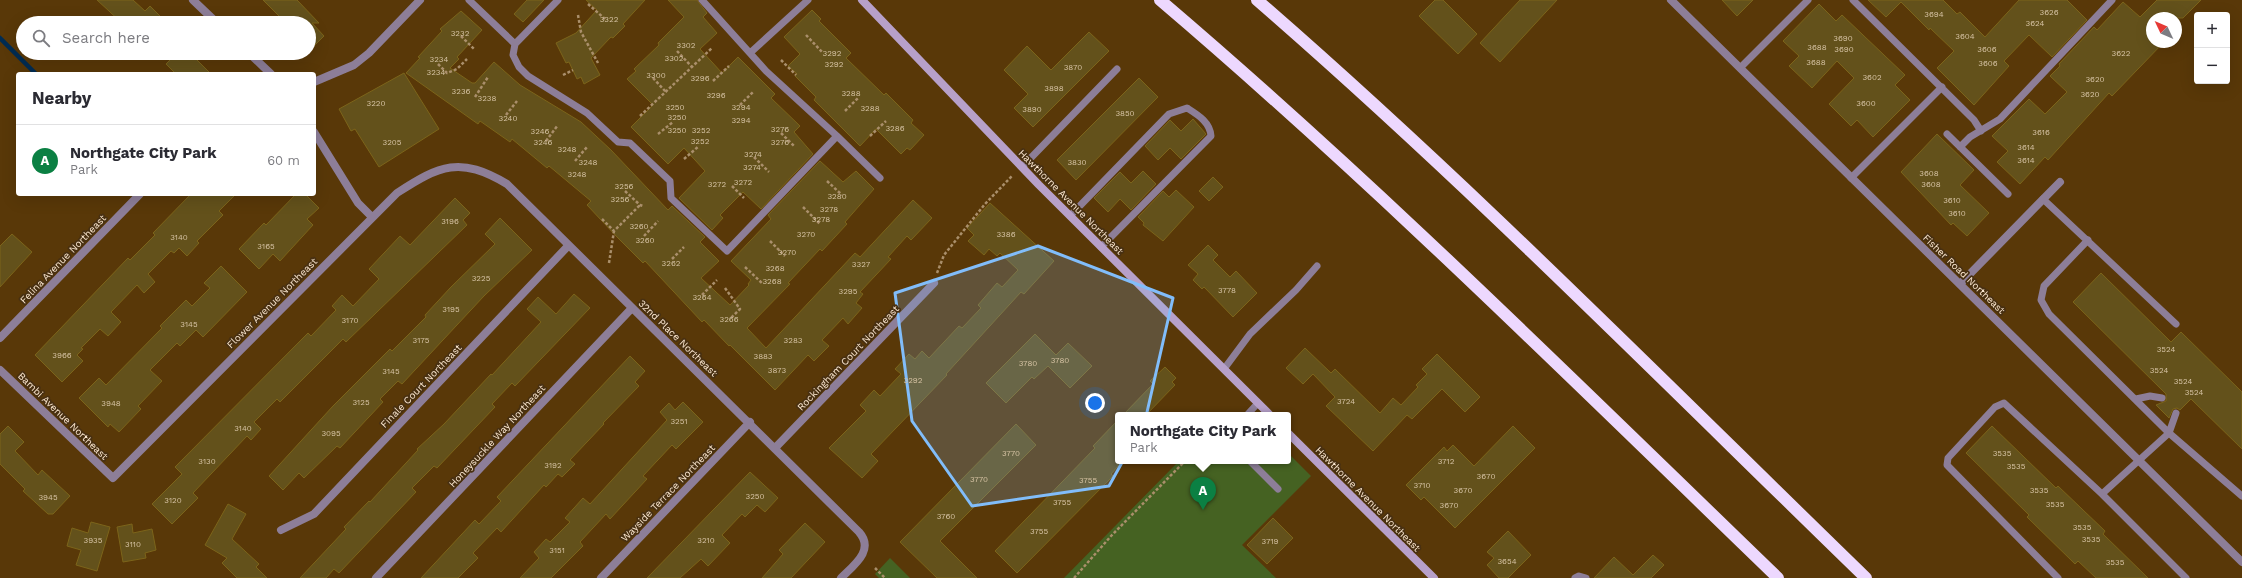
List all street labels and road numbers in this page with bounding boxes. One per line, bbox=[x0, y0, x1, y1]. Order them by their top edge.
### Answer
street label: Hawthorne Avenue Northeast bbox=[1016, 147, 1126, 257]
street label: Felina Avenue Northeast bbox=[18, 212, 109, 306]
street label: Fisher Road Northeast bbox=[1921, 232, 2008, 317]
street label: Flower Avenue Northeast bbox=[225, 255, 320, 350]
street label: 32nd Place Northeast bbox=[636, 297, 720, 379]
street label: Rockingham Court Northeast bbox=[795, 303, 902, 413]
street label: Finale Court Northeast bbox=[378, 341, 464, 430]
street label: Bambi Avenue Northeast bbox=[16, 370, 111, 462]
street label: Honeysuckle Way Northeast bbox=[447, 382, 548, 489]
street label: Wayside Terrace Northeast bbox=[619, 442, 718, 544]
street label: Hawthorne Avenue Northeast bbox=[1313, 444, 1423, 554]

